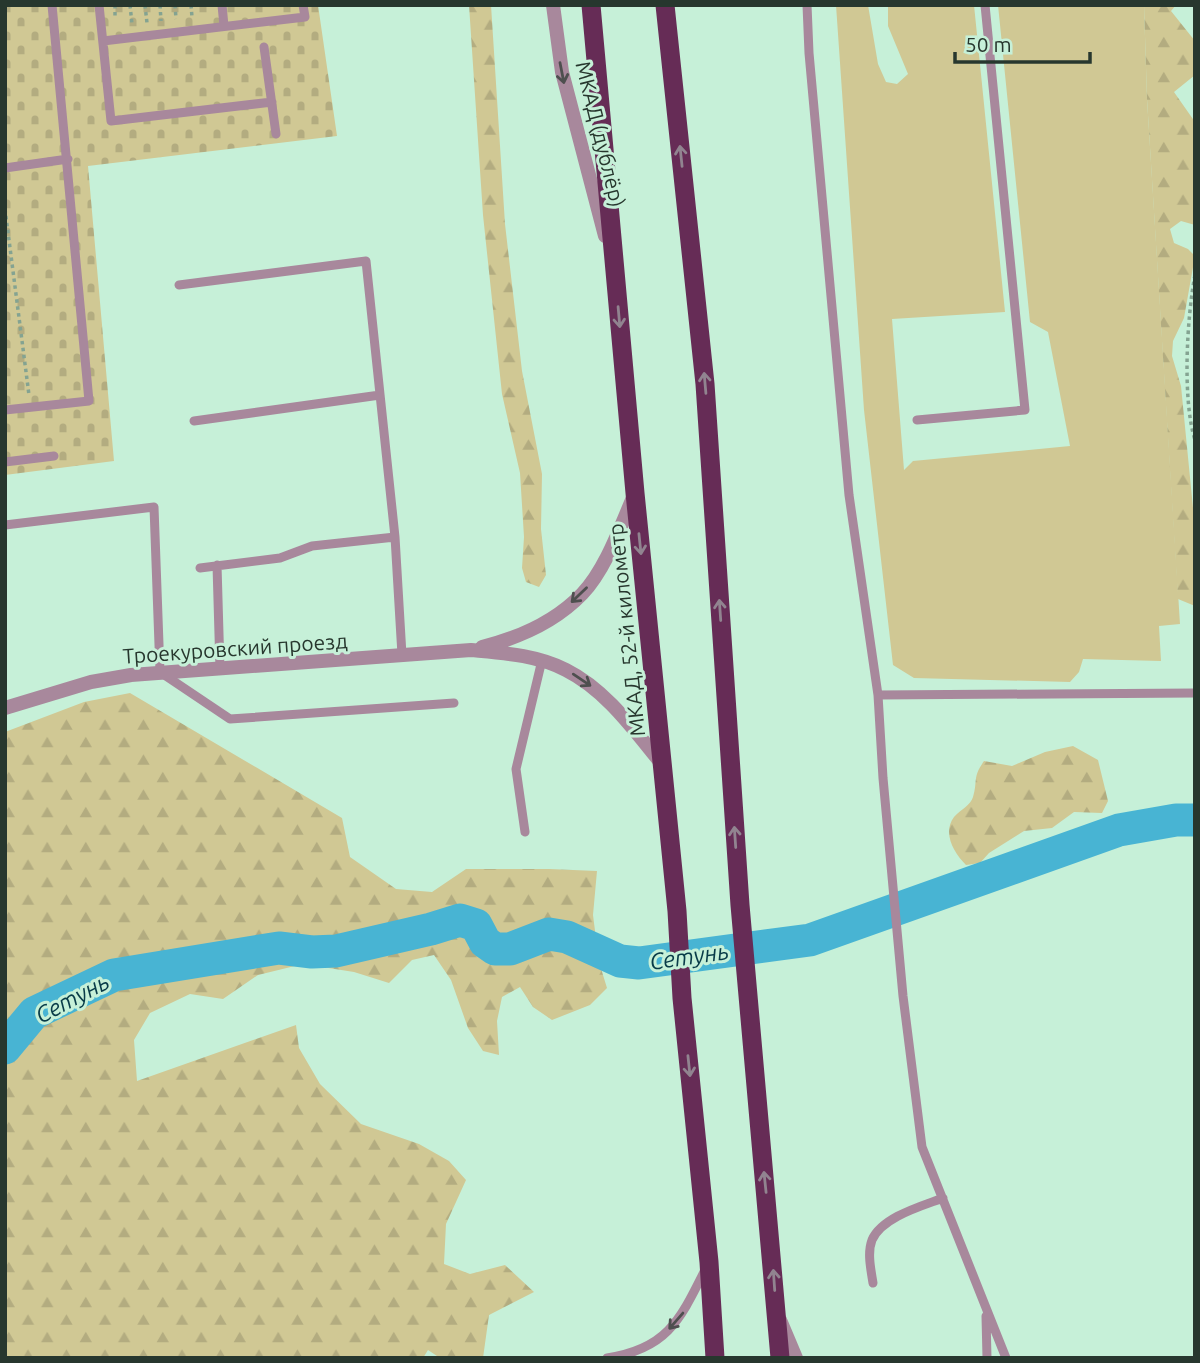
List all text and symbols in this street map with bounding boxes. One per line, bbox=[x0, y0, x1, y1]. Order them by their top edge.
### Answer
scale bar bbox=[955, 21, 1090, 65]
text: 50 m bbox=[965, 32, 1012, 56]
street label: МКАД (дублёр) bbox=[571, 59, 631, 209]
one-way arrow bbox=[556, 61, 570, 84]
one-way arrow bbox=[674, 146, 687, 168]
one-way arrow bbox=[613, 305, 626, 328]
one-way arrow bbox=[698, 372, 711, 394]
street label: МКАД, 52-й километр bbox=[603, 522, 649, 738]
one-way arrow bbox=[634, 532, 647, 555]
one-way arrow bbox=[570, 586, 587, 603]
one-way arrow bbox=[714, 598, 727, 621]
street label: Троекуровский проезд bbox=[122, 628, 348, 668]
one-way arrow bbox=[572, 673, 591, 687]
one-way arrow bbox=[729, 825, 742, 848]
water label: Сетунь bbox=[648, 938, 730, 974]
water label: Сетунь bbox=[31, 968, 113, 1028]
one-way arrow bbox=[683, 1054, 696, 1077]
one-way arrow bbox=[758, 1171, 771, 1193]
one-way arrow bbox=[767, 1269, 780, 1292]
one-way arrow bbox=[668, 1312, 684, 1330]

